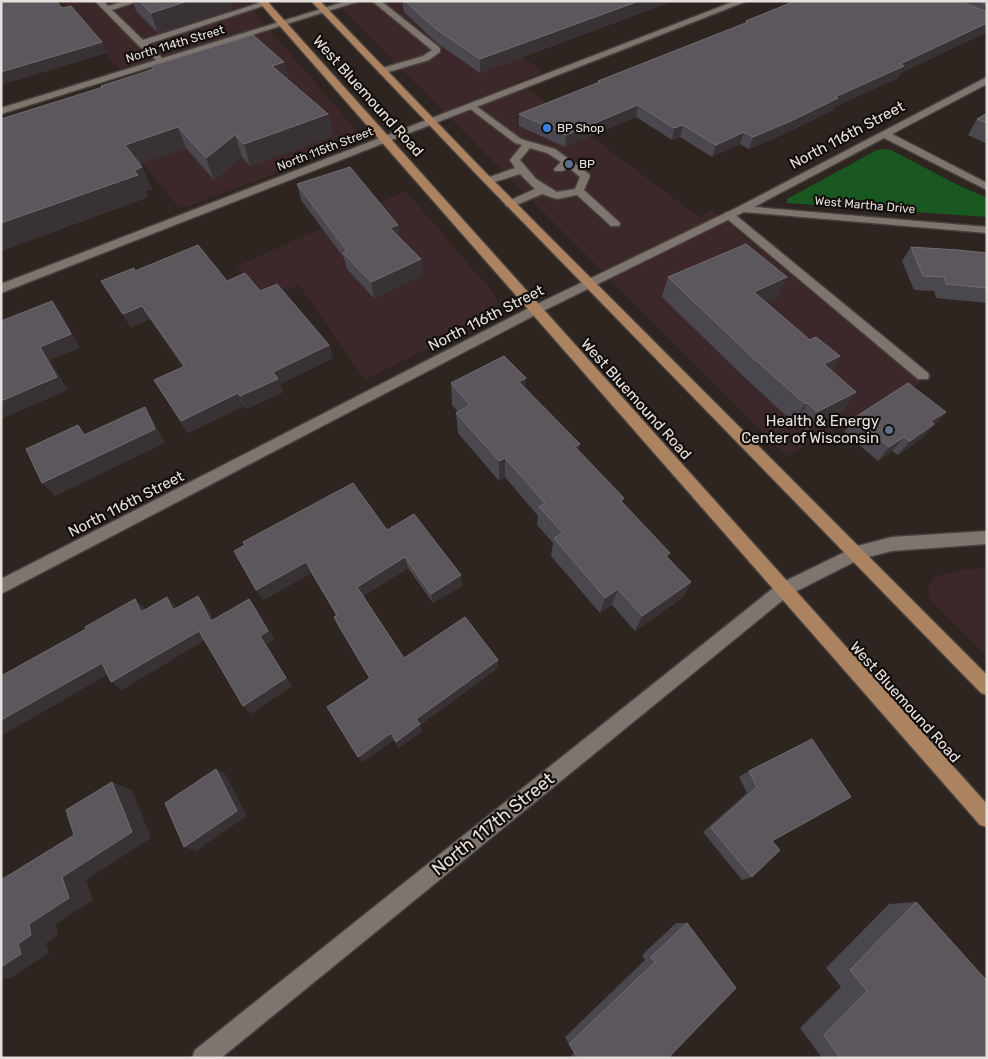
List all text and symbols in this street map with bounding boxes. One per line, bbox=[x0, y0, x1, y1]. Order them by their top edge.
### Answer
street label: North 114th Street bbox=[124, 22, 226, 66]
street label: West Bluemound Road bbox=[309, 32, 427, 160]
street label: North 116th Street bbox=[787, 97, 908, 173]
place label: BP Shop bbox=[557, 121, 604, 135]
marker: BP Shop bbox=[541, 122, 553, 134]
street label: North 115th Street bbox=[275, 124, 375, 174]
place label: BP bbox=[579, 157, 595, 171]
marker: BP bbox=[563, 158, 575, 170]
street label: West Martha Drive bbox=[814, 194, 916, 216]
street label: North 116th Street bbox=[425, 281, 547, 355]
street label: West Bluemound Road bbox=[577, 335, 695, 463]
place label: Health & Energy Center of Wisconsin bbox=[741, 412, 879, 447]
marker: Health & Energy Center of Wisconsin bbox=[883, 424, 895, 436]
street label: North 116th Street bbox=[65, 467, 187, 541]
street label: West Bluemound Road bbox=[846, 638, 964, 766]
street label: North 117th Street bbox=[427, 768, 559, 880]

